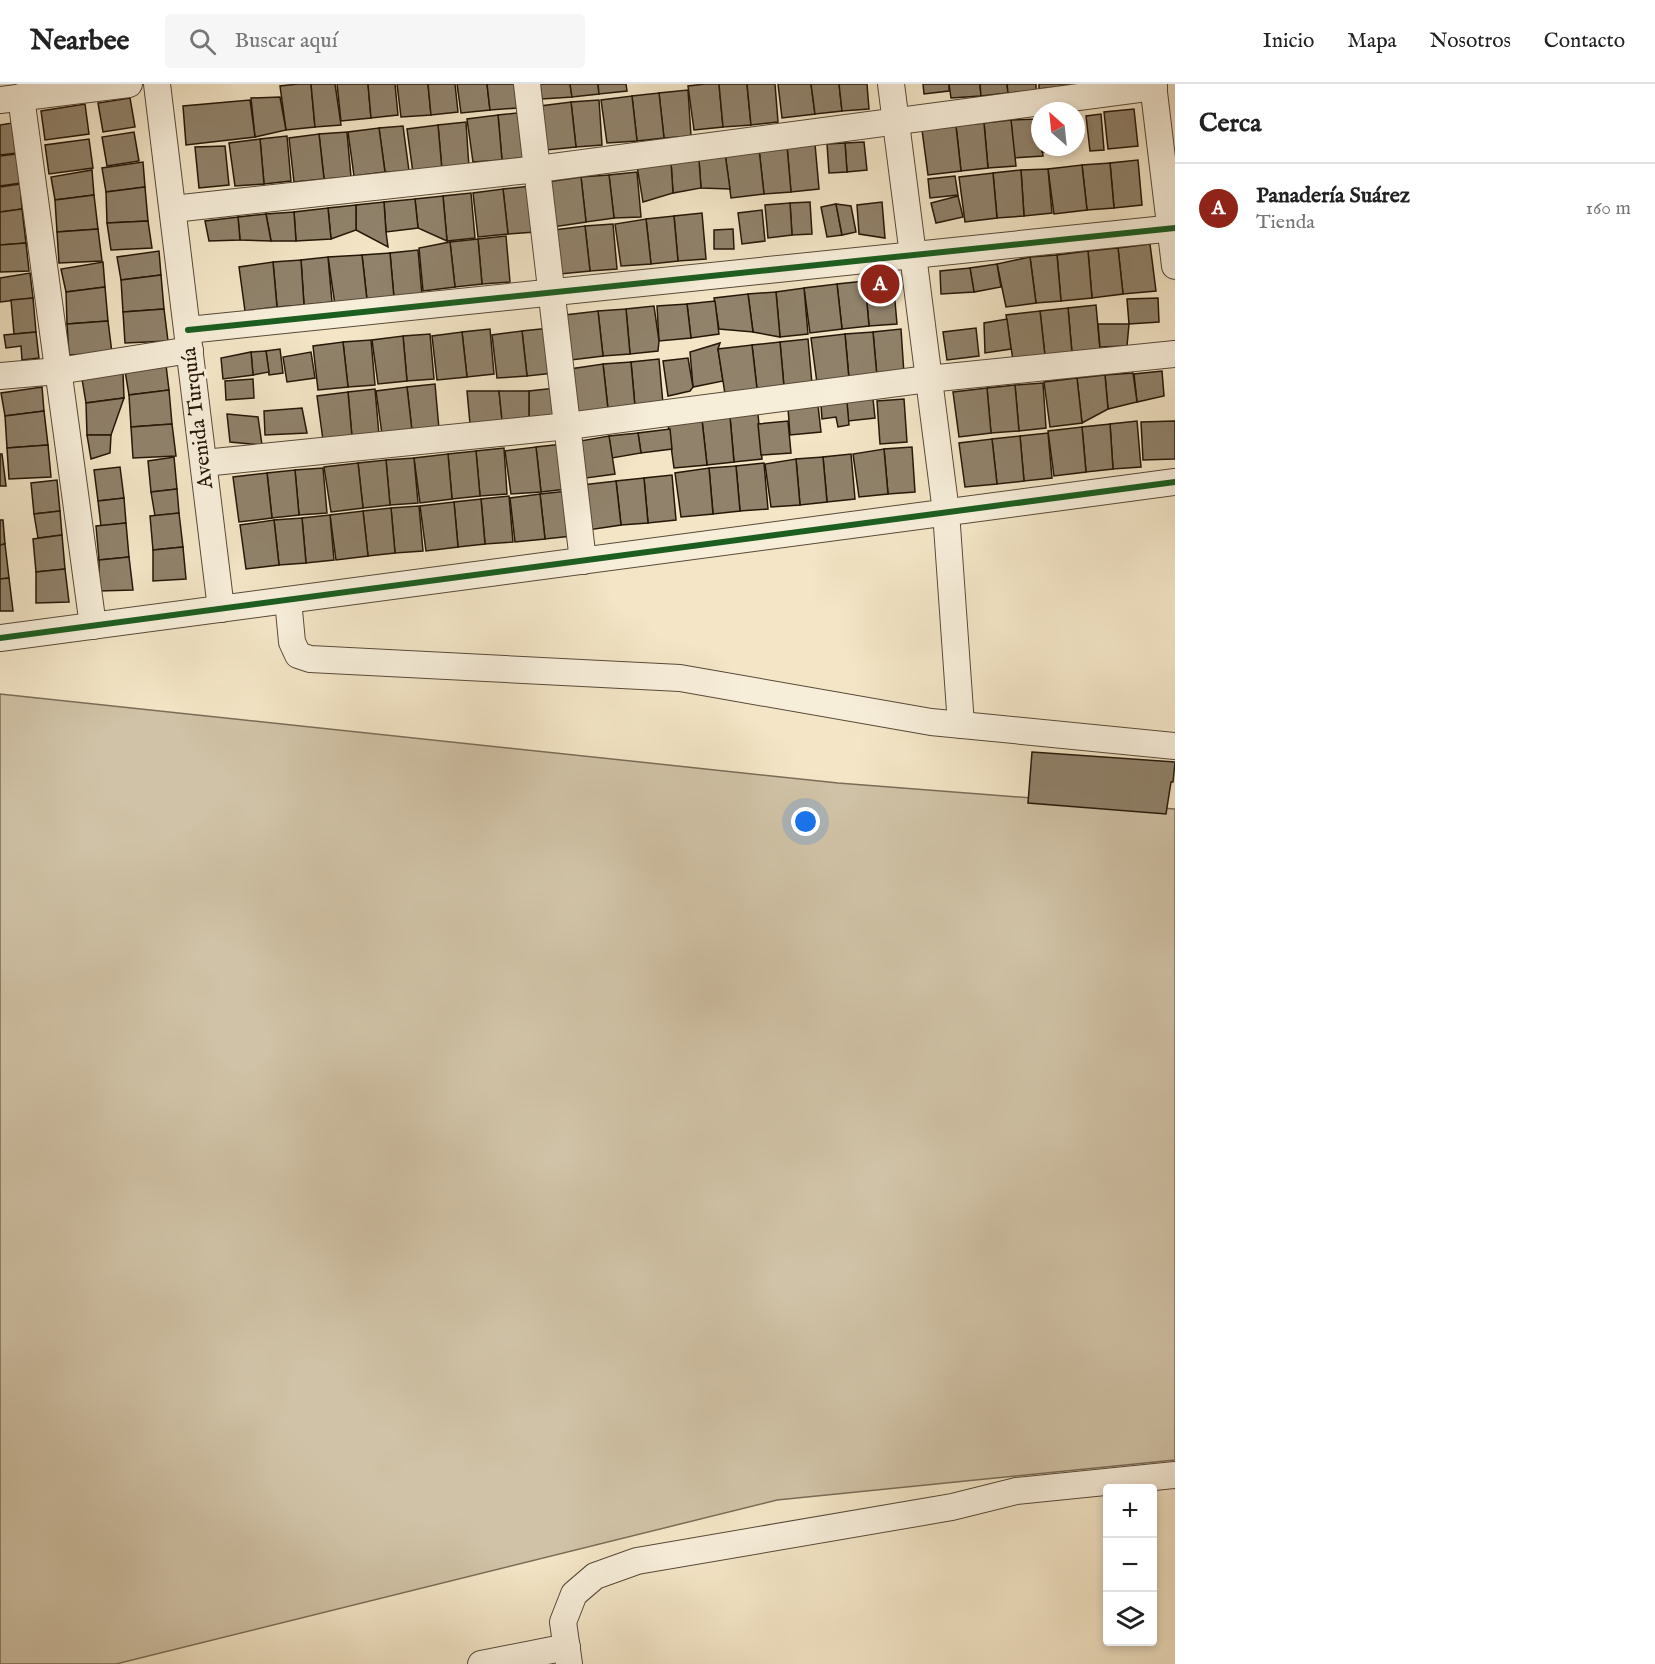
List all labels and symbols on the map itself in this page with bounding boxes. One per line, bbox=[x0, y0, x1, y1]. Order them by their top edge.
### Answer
north arrow bbox=[1031, 102, 1085, 156]
pin: A bbox=[860, 262, 900, 306]
street label: Avenida Turquía bbox=[176, 345, 220, 491]
your location bbox=[791, 807, 820, 836]

